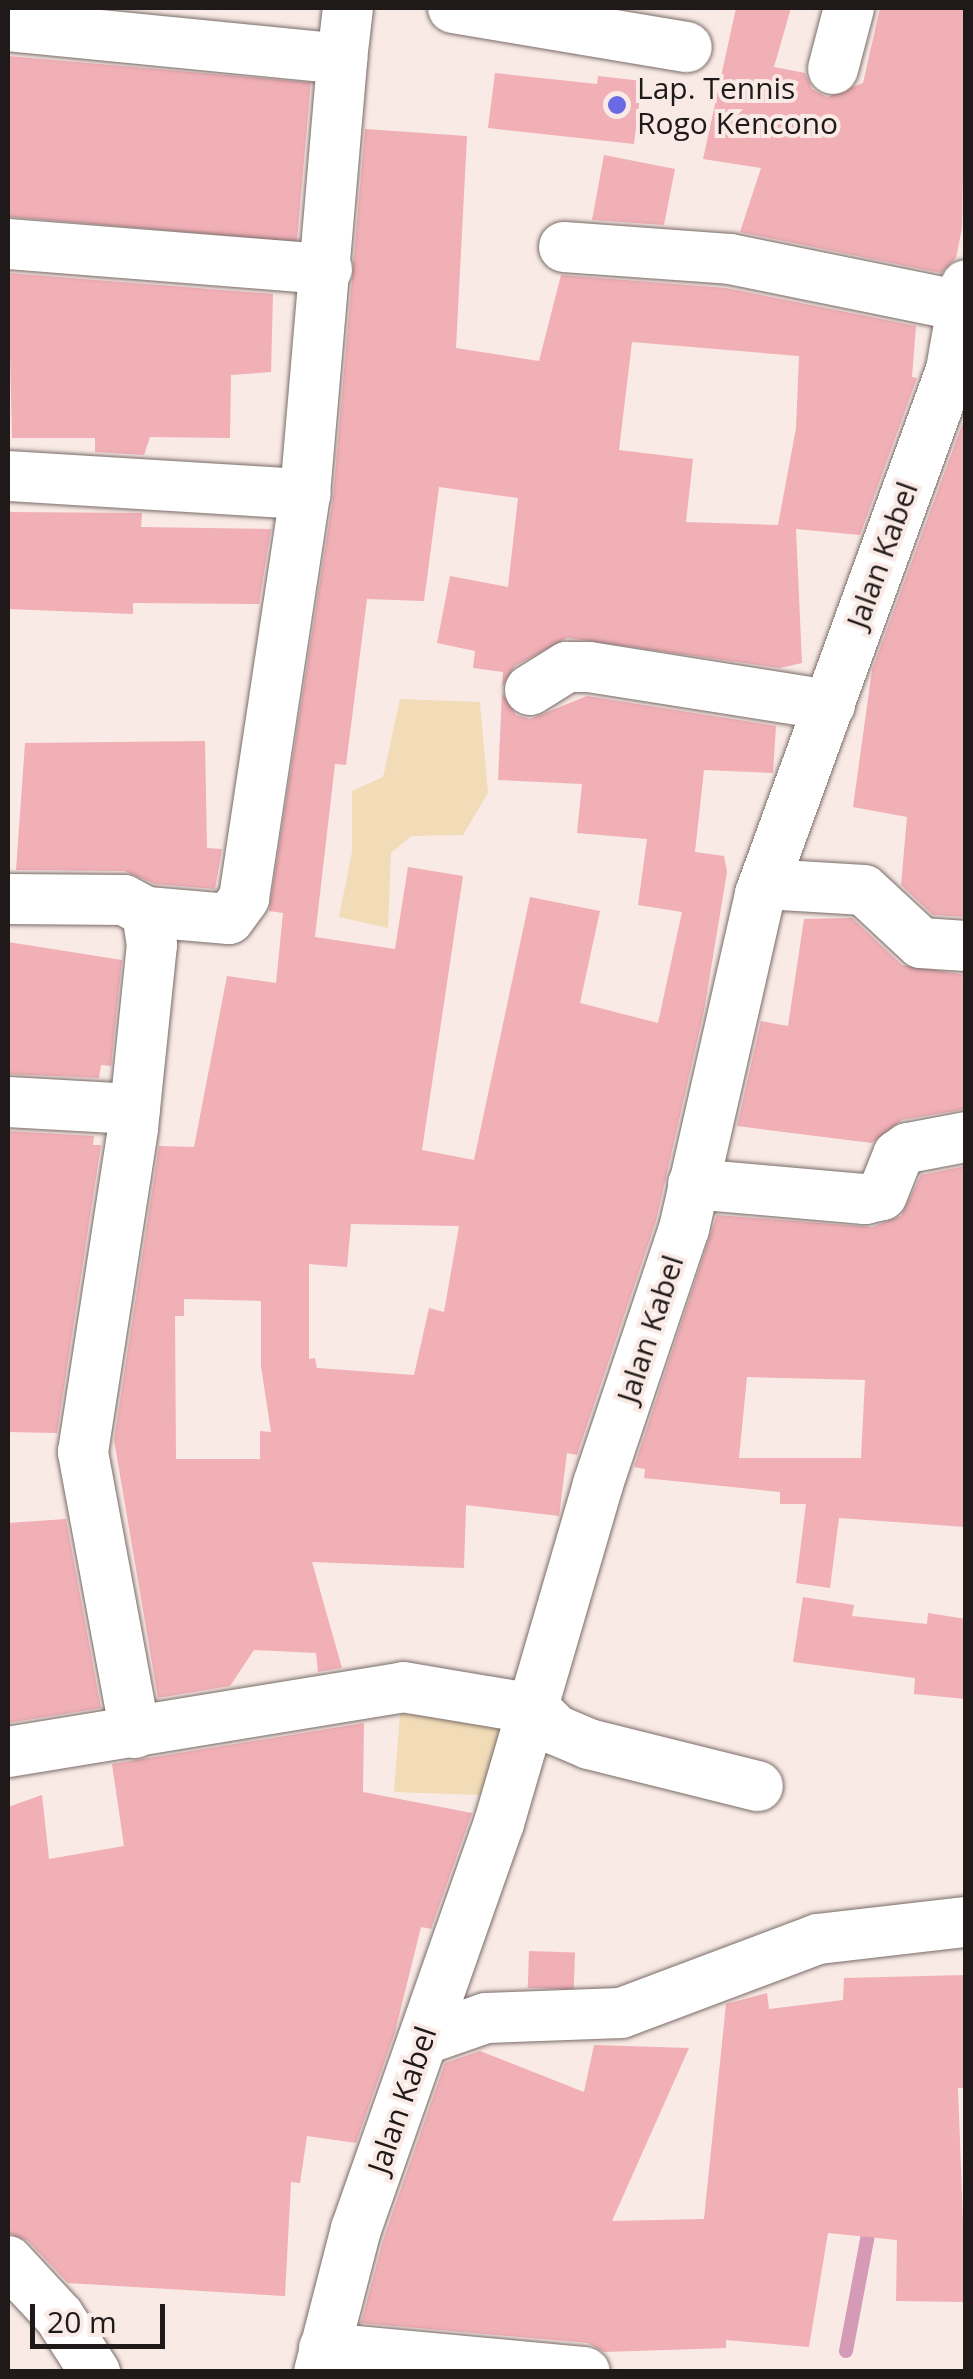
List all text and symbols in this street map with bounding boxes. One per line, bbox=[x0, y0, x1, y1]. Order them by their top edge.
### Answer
place label: Lap. Tennis Rogo Kencono bbox=[637, 70, 838, 140]
marker: Lap. Tennis Rogo Kencono bbox=[606, 94, 628, 116]
street label: Jalan Kabel bbox=[839, 477, 925, 633]
street label: Jalan Kabel bbox=[609, 1251, 691, 1407]
street label: Jalan Kabel bbox=[360, 2022, 444, 2178]
scale bar bbox=[35, 2284, 170, 2346]
text: 20 m bbox=[47, 2301, 117, 2342]

